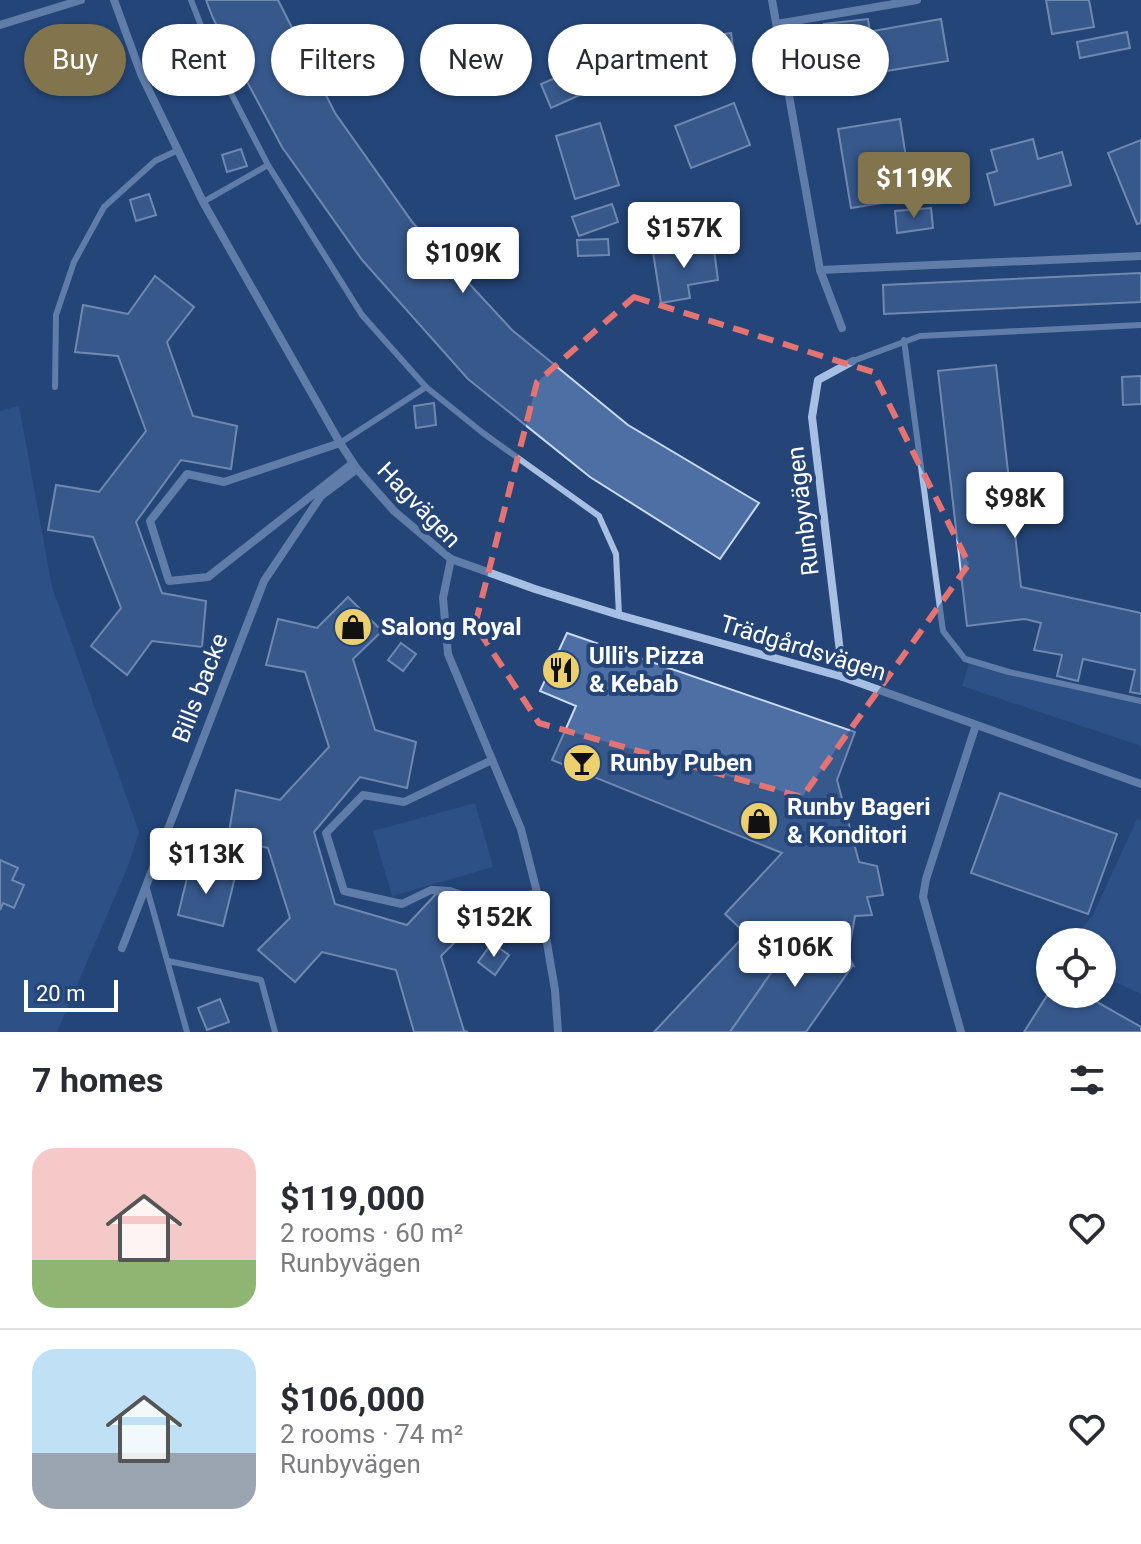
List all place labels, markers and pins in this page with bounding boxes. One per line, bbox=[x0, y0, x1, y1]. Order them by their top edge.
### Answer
pin: $119K bbox=[858, 152, 970, 220]
pin: $157K bbox=[628, 202, 740, 270]
pin: $109K bbox=[407, 227, 519, 295]
pin: $98K bbox=[968, 472, 1062, 540]
shop icon: Salong Royal bbox=[332, 606, 374, 648]
place label: Salong Royal bbox=[381, 613, 522, 641]
place label: Ulli's Pizza & Kebab bbox=[589, 642, 704, 698]
restaurant icon: Ulli's Pizza & Kebab bbox=[540, 649, 582, 691]
bar icon: Runby Puben bbox=[561, 742, 603, 784]
place label: Runby Puben bbox=[610, 749, 753, 777]
place label: Runby Bageri & Konditori bbox=[787, 793, 931, 849]
shop icon: Runby Bageri & Konditori bbox=[738, 800, 780, 842]
pin: $113K bbox=[150, 828, 262, 896]
pin: $152K bbox=[438, 891, 550, 959]
pin: $106K bbox=[739, 921, 851, 989]

